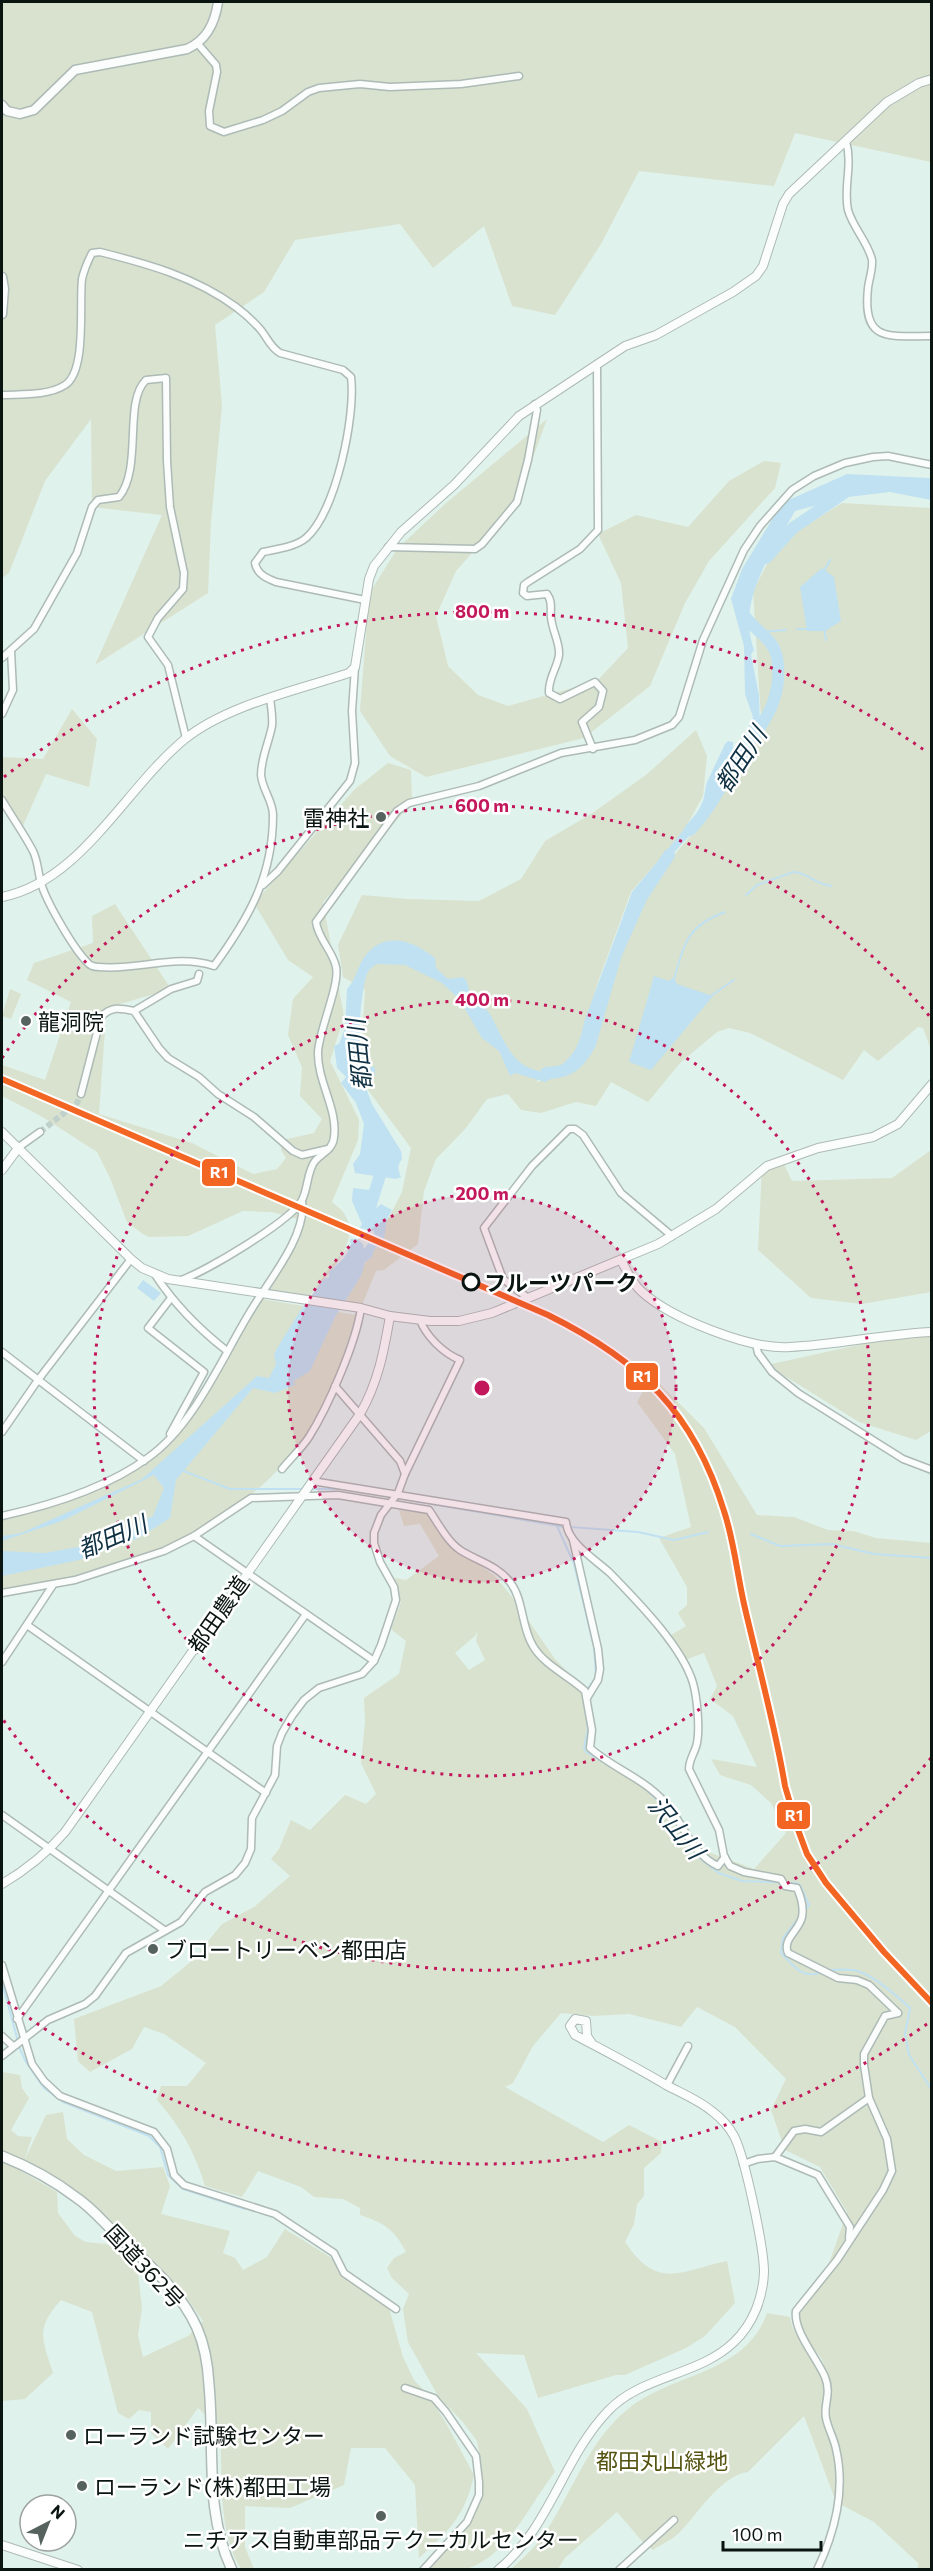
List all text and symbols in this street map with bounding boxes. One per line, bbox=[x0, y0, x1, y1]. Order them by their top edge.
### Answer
text: 800 m bbox=[455, 600, 509, 622]
water label: 都田川 bbox=[708, 718, 773, 797]
text: 600 m bbox=[455, 794, 509, 816]
place label: 雷神社 bbox=[303, 804, 369, 831]
marker: 雷神社 bbox=[374, 810, 388, 824]
text: 400 m bbox=[455, 988, 509, 1010]
place label: 龍洞院 bbox=[38, 1008, 104, 1035]
marker: 龍洞院 bbox=[19, 1014, 33, 1028]
water label: 都田川 bbox=[340, 1015, 376, 1092]
line badge: R1 bbox=[201, 1158, 236, 1187]
text: R1 bbox=[210, 1162, 228, 1181]
text: 200 m bbox=[455, 1182, 509, 1204]
place label: フルーツパーク bbox=[484, 1269, 638, 1296]
marker: フルーツパーク bbox=[462, 1273, 480, 1291]
line badge: R1 bbox=[625, 1362, 659, 1391]
text: R1 bbox=[633, 1366, 651, 1385]
centre of rings bbox=[472, 1378, 492, 1398]
water label: 都田川 bbox=[73, 1507, 154, 1563]
street label: 都田農道 bbox=[182, 1570, 254, 1658]
water label: 沢山川 bbox=[643, 1790, 713, 1866]
line badge: R1 bbox=[776, 1801, 811, 1830]
text: R1 bbox=[785, 1805, 803, 1824]
place label: ブロートリーベン都田店 bbox=[165, 1936, 407, 1963]
marker: ブロートリーベン都田店 bbox=[146, 1942, 160, 1956]
street label: 国道362号 bbox=[100, 2219, 190, 2313]
place label: ローランド試験センター bbox=[83, 2422, 325, 2449]
marker: ローランド試験センター bbox=[64, 2428, 78, 2442]
park label: 都田丸山緑地 bbox=[596, 2447, 728, 2474]
place label: ローランド(株)都田工場 bbox=[94, 2473, 331, 2500]
marker: ローランド(株)都田工場 bbox=[75, 2479, 89, 2493]
north arrow bbox=[18, 2493, 78, 2553]
text: N bbox=[48, 2500, 69, 2523]
marker: ニチアス自動車部品テクニカルセンター bbox=[374, 2509, 388, 2523]
scale bar bbox=[723, 2514, 820, 2552]
text: 100 m bbox=[732, 2523, 782, 2545]
place label: ニチアス自動車部品テクニカルセンター bbox=[183, 2526, 579, 2553]

